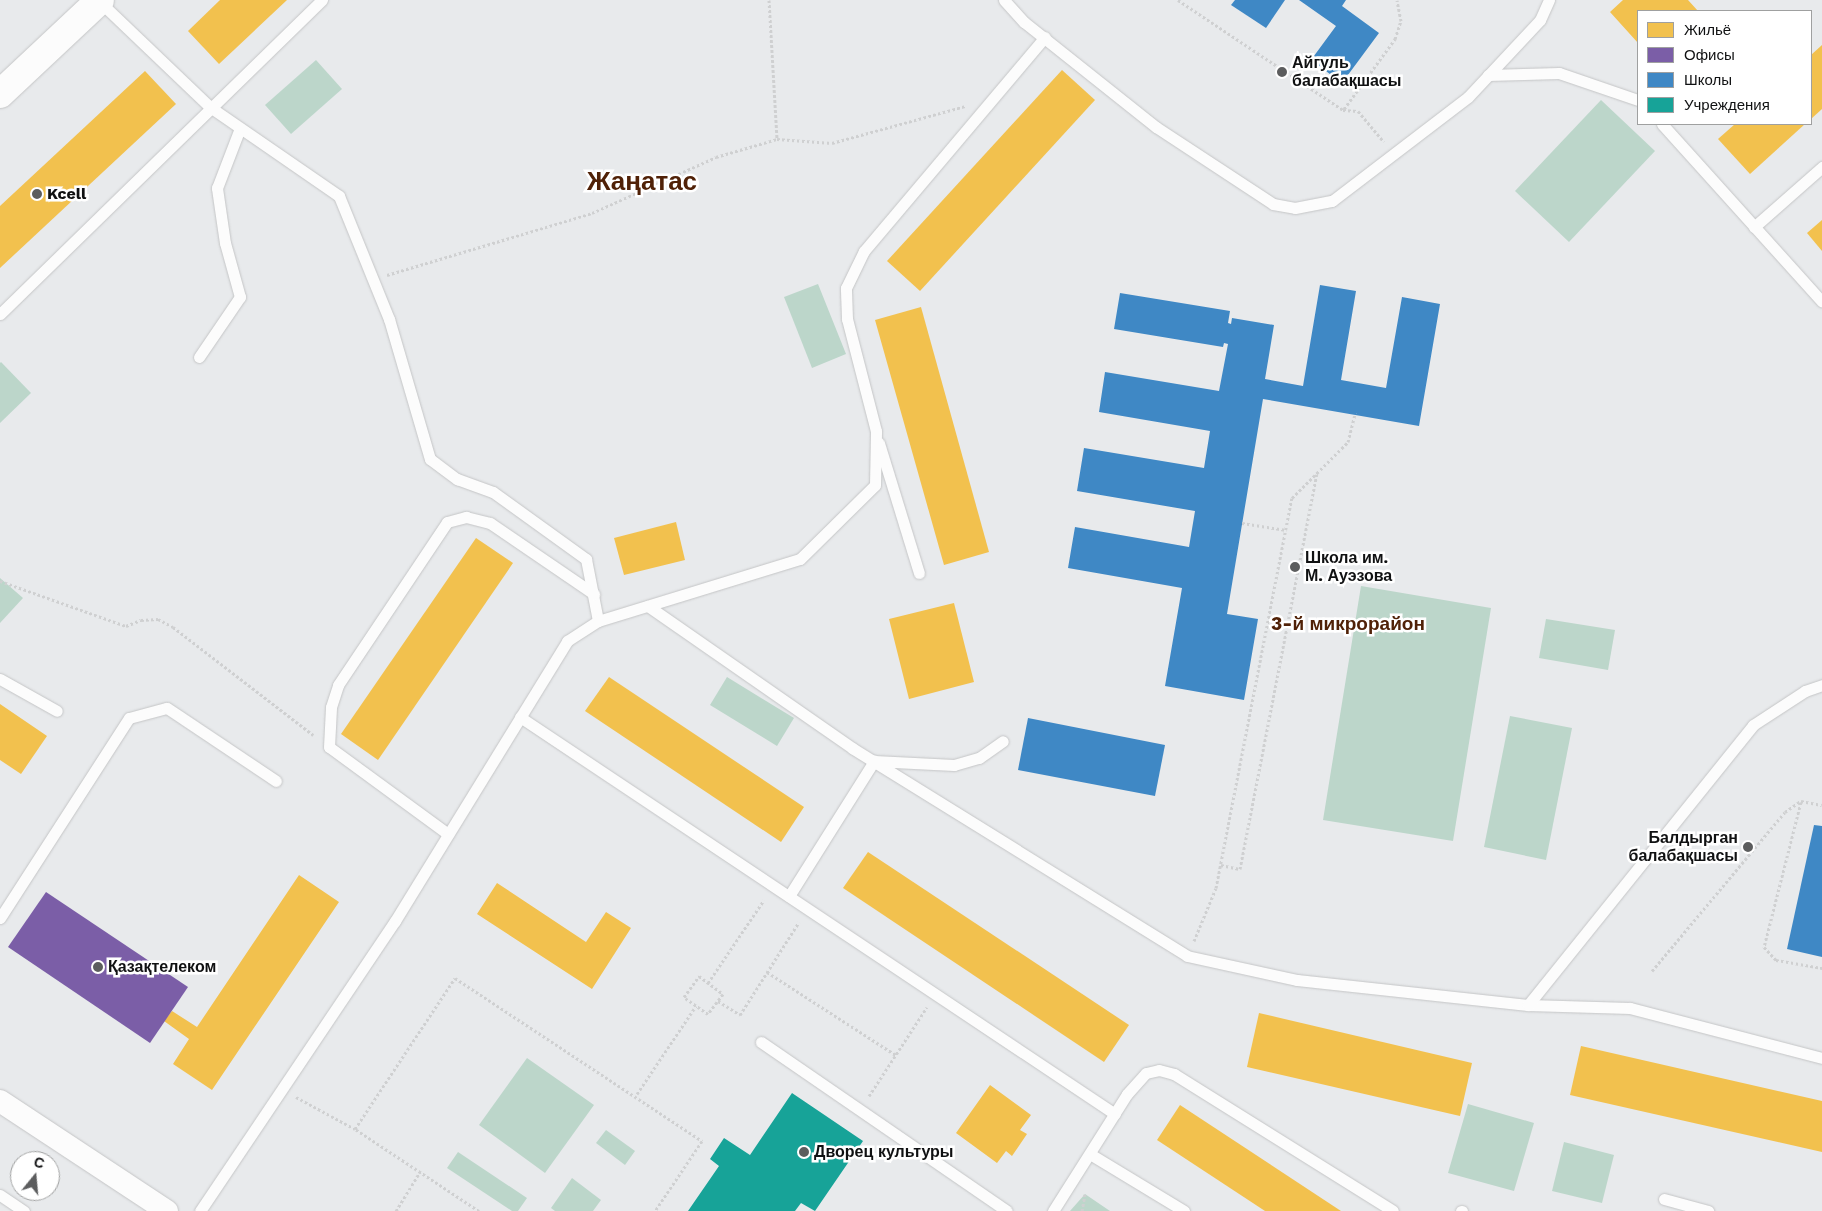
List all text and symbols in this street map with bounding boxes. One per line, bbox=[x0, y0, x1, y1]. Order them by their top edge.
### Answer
legend bbox=[1637, 10, 1812, 125]
text: Жильё bbox=[1684, 21, 1731, 39]
text: Офисы bbox=[1684, 46, 1735, 64]
place label: Айгуль балабақшасы bbox=[1292, 53, 1401, 91]
marker: Айгуль балабақшасы bbox=[1276, 66, 1288, 78]
text: Школы bbox=[1684, 71, 1732, 89]
text: Учреждения bbox=[1684, 96, 1770, 114]
district label: Жаңатас bbox=[587, 166, 697, 198]
place label: Kcell bbox=[47, 184, 86, 204]
marker: Kcell bbox=[31, 188, 43, 200]
place label: Школа им. М. Ауэзова bbox=[1305, 548, 1392, 586]
marker: Школа им. М. Ауэзова bbox=[1289, 561, 1301, 573]
district label: 3-й микрорайон bbox=[1271, 613, 1425, 635]
place label: Балдырган балабақшасы bbox=[1629, 828, 1738, 866]
marker: Балдырган балабақшасы bbox=[1742, 841, 1754, 853]
place label: Қазақтелеком bbox=[108, 957, 216, 977]
marker: Қазақтелеком bbox=[92, 961, 104, 973]
place label: Дворец культуры bbox=[814, 1142, 954, 1162]
marker: Дворец культуры bbox=[798, 1146, 810, 1158]
north arrow bbox=[10, 1151, 60, 1201]
text: С bbox=[32, 1153, 46, 1172]

